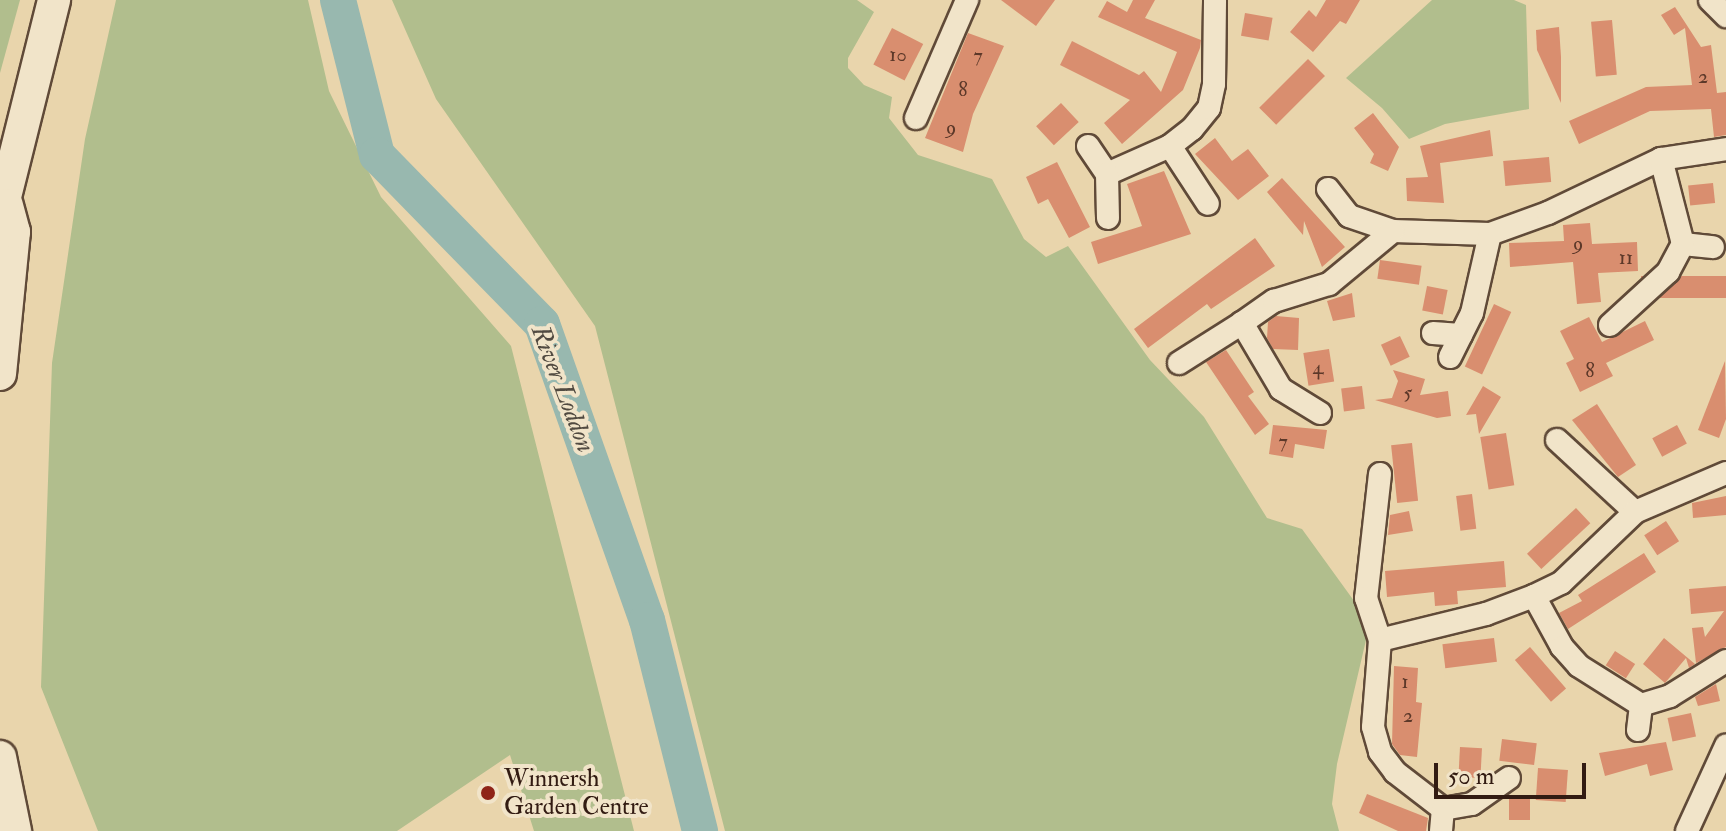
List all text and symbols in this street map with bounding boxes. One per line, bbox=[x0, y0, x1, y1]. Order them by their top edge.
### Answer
house number: 10 bbox=[889, 42, 907, 66]
house number: 7 bbox=[973, 43, 983, 67]
house number: 2 bbox=[1698, 64, 1708, 88]
house number: 8 bbox=[958, 77, 968, 101]
house number: 9 bbox=[946, 115, 956, 139]
house number: 9 bbox=[1573, 231, 1583, 255]
house number: 11 bbox=[1619, 245, 1633, 269]
water label: River Loddon bbox=[523, 321, 601, 457]
house number: 4 bbox=[1313, 355, 1323, 379]
house number: 8 bbox=[1585, 358, 1595, 382]
house number: 5 bbox=[1404, 380, 1412, 404]
house number: 7 bbox=[1278, 429, 1288, 453]
house number: 1 bbox=[1401, 669, 1409, 693]
house number: 2 bbox=[1403, 703, 1413, 727]
scale bar bbox=[1438, 747, 1590, 797]
text: 50 m bbox=[1448, 761, 1494, 792]
place label: Winnersh Garden Centre bbox=[504, 765, 649, 821]
marker: Winnersh Garden Centre bbox=[479, 784, 497, 802]

